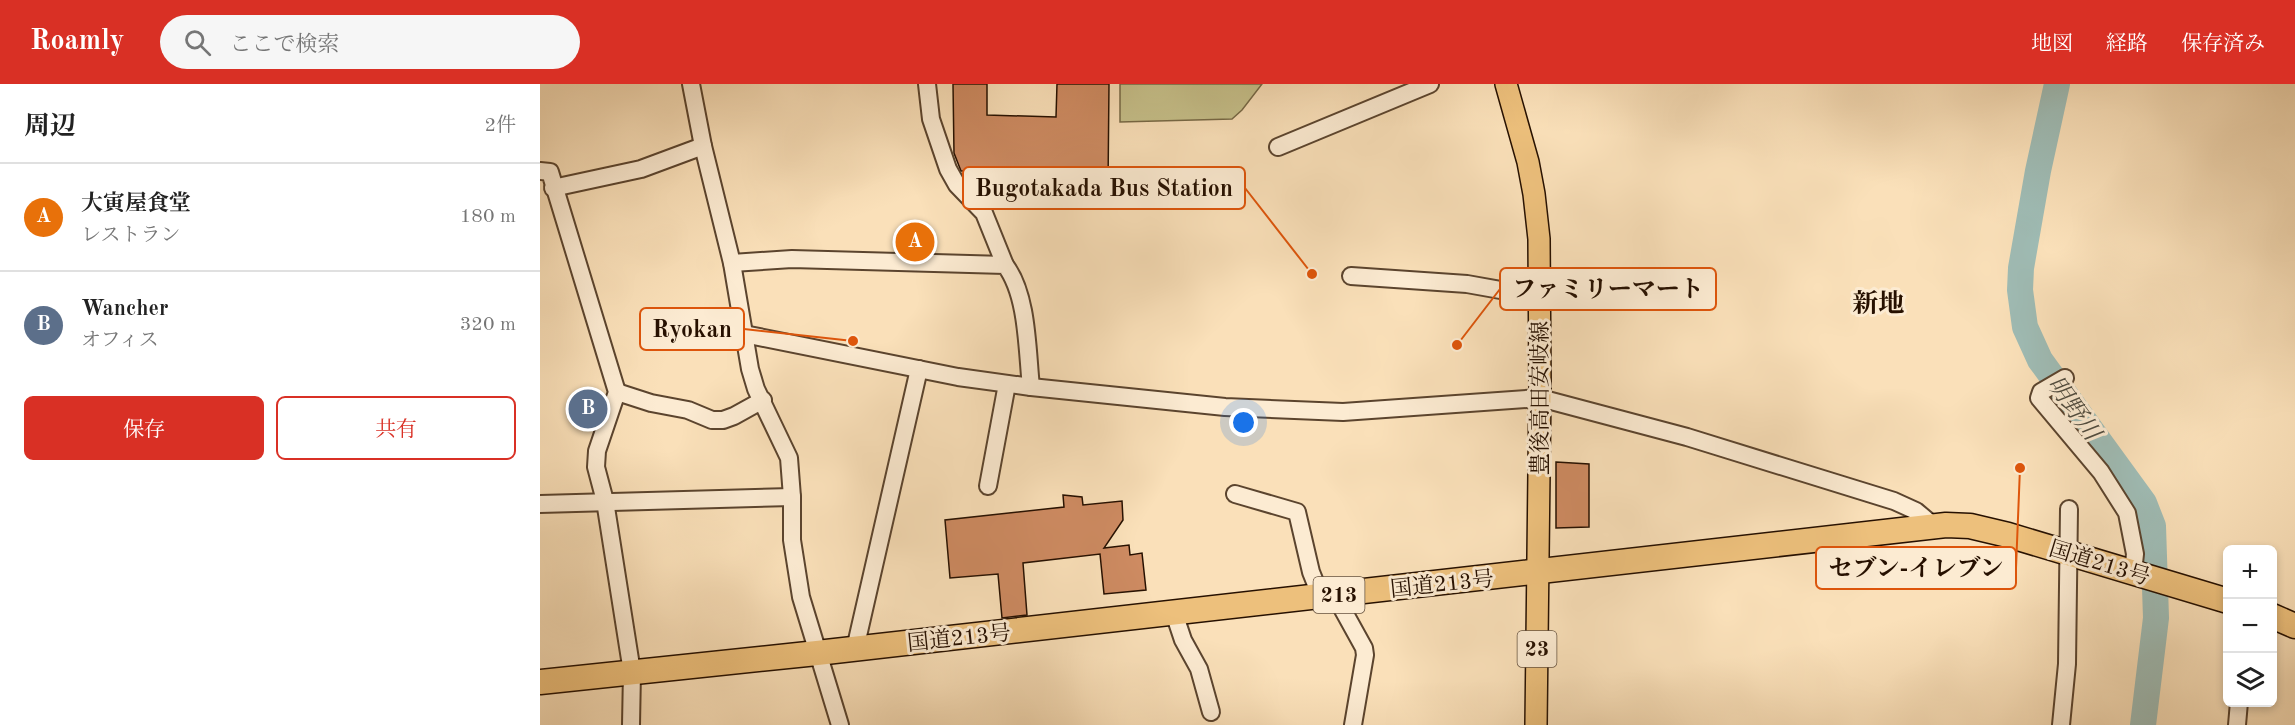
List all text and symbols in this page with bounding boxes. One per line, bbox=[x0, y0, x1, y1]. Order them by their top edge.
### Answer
search box bbox=[160, 15, 580, 69]
icon: search bbox=[181, 26, 214, 59]
text: Roamly bbox=[30, 28, 124, 56]
text: ここで検索 bbox=[229, 34, 340, 56]
text: 地図 bbox=[2031, 34, 2073, 55]
text: 経路 bbox=[2106, 34, 2148, 55]
text: 保存済み bbox=[2181, 34, 2265, 55]
text: 周辺 bbox=[24, 114, 76, 140]
text: 2件 bbox=[484, 116, 516, 136]
callout: Bugotakada Bus Station bbox=[963, 167, 1245, 209]
text: Bugotakada Bus Station bbox=[975, 178, 1233, 202]
text: 大寅屋食堂 bbox=[81, 193, 191, 215]
text: A bbox=[36, 207, 51, 227]
text: 180 m bbox=[460, 207, 516, 227]
pin: A bbox=[896, 220, 934, 264]
text: レストラン bbox=[81, 226, 180, 246]
callout: ファミリーマート bbox=[1500, 268, 1716, 310]
text: ファミリーマート bbox=[1512, 278, 1704, 303]
district label: 新地 bbox=[1852, 289, 1904, 318]
text: Wancher bbox=[81, 298, 169, 320]
callout: Ryokan bbox=[640, 308, 744, 350]
text: B bbox=[36, 315, 51, 335]
text: 320 m bbox=[460, 315, 516, 335]
text: Ryokan bbox=[652, 319, 732, 343]
street label: 豊後高田安岐線 bbox=[1528, 321, 1552, 475]
text: オフィス bbox=[81, 331, 159, 351]
water label: 明野川 bbox=[2042, 372, 2107, 448]
pin: B bbox=[568, 386, 608, 432]
button: 保存 bbox=[24, 396, 264, 460]
button: 共有 bbox=[276, 396, 516, 460]
your location bbox=[1229, 408, 1258, 437]
street label: 国道213号 bbox=[2046, 536, 2153, 590]
map controls bbox=[2223, 545, 2277, 707]
button: + bbox=[2223, 545, 2277, 599]
callout: セブン-イレブン bbox=[1816, 547, 2016, 589]
text: セブン-イレブン bbox=[1829, 555, 2003, 582]
street label: 国道213号 bbox=[1389, 567, 1495, 601]
road number: 213 bbox=[1314, 577, 1364, 613]
button: − bbox=[2223, 599, 2277, 653]
street label: 国道213号 bbox=[906, 621, 1012, 655]
road number: 23 bbox=[1518, 631, 1556, 667]
button: layers bbox=[2223, 653, 2277, 707]

